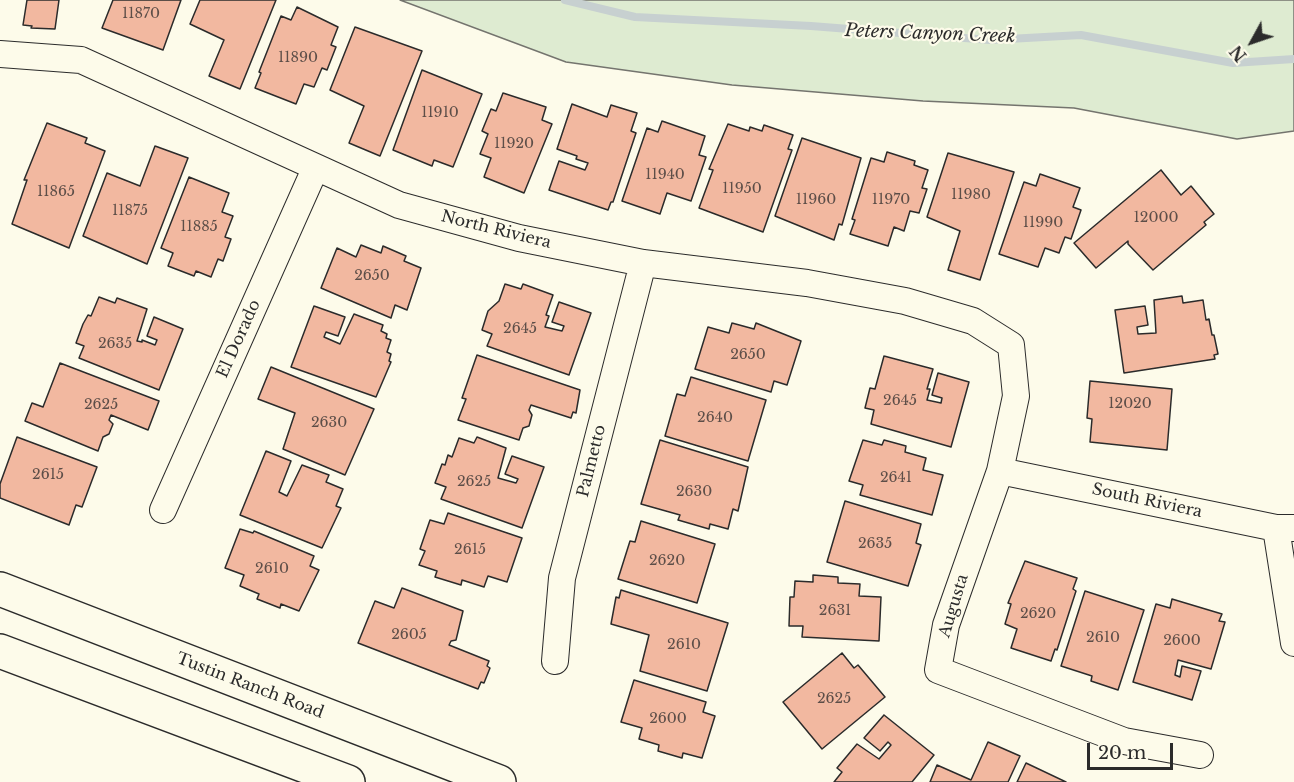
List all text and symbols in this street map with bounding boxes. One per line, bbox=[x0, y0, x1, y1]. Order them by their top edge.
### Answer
house number: 11870 bbox=[122, 6, 160, 22]
north arrow bbox=[1222, 12, 1282, 72]
water label: Peters Canyon Creek bbox=[844, 20, 1016, 48]
text: N bbox=[1226, 41, 1251, 66]
house number: 11890 bbox=[278, 50, 318, 66]
house number: 11910 bbox=[421, 105, 459, 121]
house number: 11920 bbox=[494, 136, 534, 152]
house number: 11940 bbox=[645, 167, 685, 183]
house number: 11950 bbox=[722, 181, 762, 197]
house number: 11865 bbox=[37, 184, 75, 200]
house number: 11980 bbox=[951, 187, 991, 203]
house number: 11960 bbox=[796, 192, 836, 208]
house number: 11970 bbox=[872, 192, 910, 208]
house number: 11875 bbox=[112, 203, 148, 219]
street label: North Riviera bbox=[439, 207, 553, 253]
house number: 12000 bbox=[1134, 210, 1178, 226]
house number: 11990 bbox=[1023, 215, 1063, 231]
house number: 11885 bbox=[180, 219, 218, 235]
house number: 2650 bbox=[354, 268, 390, 284]
street label: El Dorado bbox=[213, 297, 265, 381]
house number: 2645 bbox=[503, 321, 537, 337]
house number: 2635 bbox=[98, 336, 132, 352]
house number: 2650 bbox=[730, 347, 766, 363]
house number: 2645 bbox=[883, 393, 917, 409]
house number: 12020 bbox=[1108, 396, 1152, 412]
house number: 2625 bbox=[84, 397, 118, 413]
house number: 2640 bbox=[697, 410, 733, 426]
house number: 2630 bbox=[311, 415, 347, 431]
street label: Palmetto bbox=[574, 423, 610, 499]
house number: 2615 bbox=[32, 467, 64, 483]
house number: 2641 bbox=[880, 470, 912, 486]
house number: 2625 bbox=[457, 474, 491, 490]
street label: South Riviera bbox=[1090, 480, 1204, 522]
house number: 2630 bbox=[676, 484, 712, 500]
house number: 2635 bbox=[858, 536, 892, 552]
house number: 2615 bbox=[454, 542, 486, 558]
house number: 2620 bbox=[649, 553, 685, 569]
house number: 2610 bbox=[255, 561, 289, 577]
street label: Augusta bbox=[935, 572, 973, 640]
house number: 2631 bbox=[819, 603, 851, 619]
house number: 2620 bbox=[1020, 606, 1056, 622]
house number: 2605 bbox=[391, 627, 427, 643]
house number: 2610 bbox=[1086, 630, 1120, 646]
house number: 2600 bbox=[1163, 633, 1201, 649]
house number: 2610 bbox=[667, 637, 701, 653]
street label: Tustin Ranch Road bbox=[174, 649, 326, 723]
house number: 2625 bbox=[817, 691, 851, 707]
house number: 2600 bbox=[649, 711, 687, 727]
scale bar bbox=[1090, 731, 1176, 769]
text: 20 m bbox=[1098, 742, 1146, 764]

